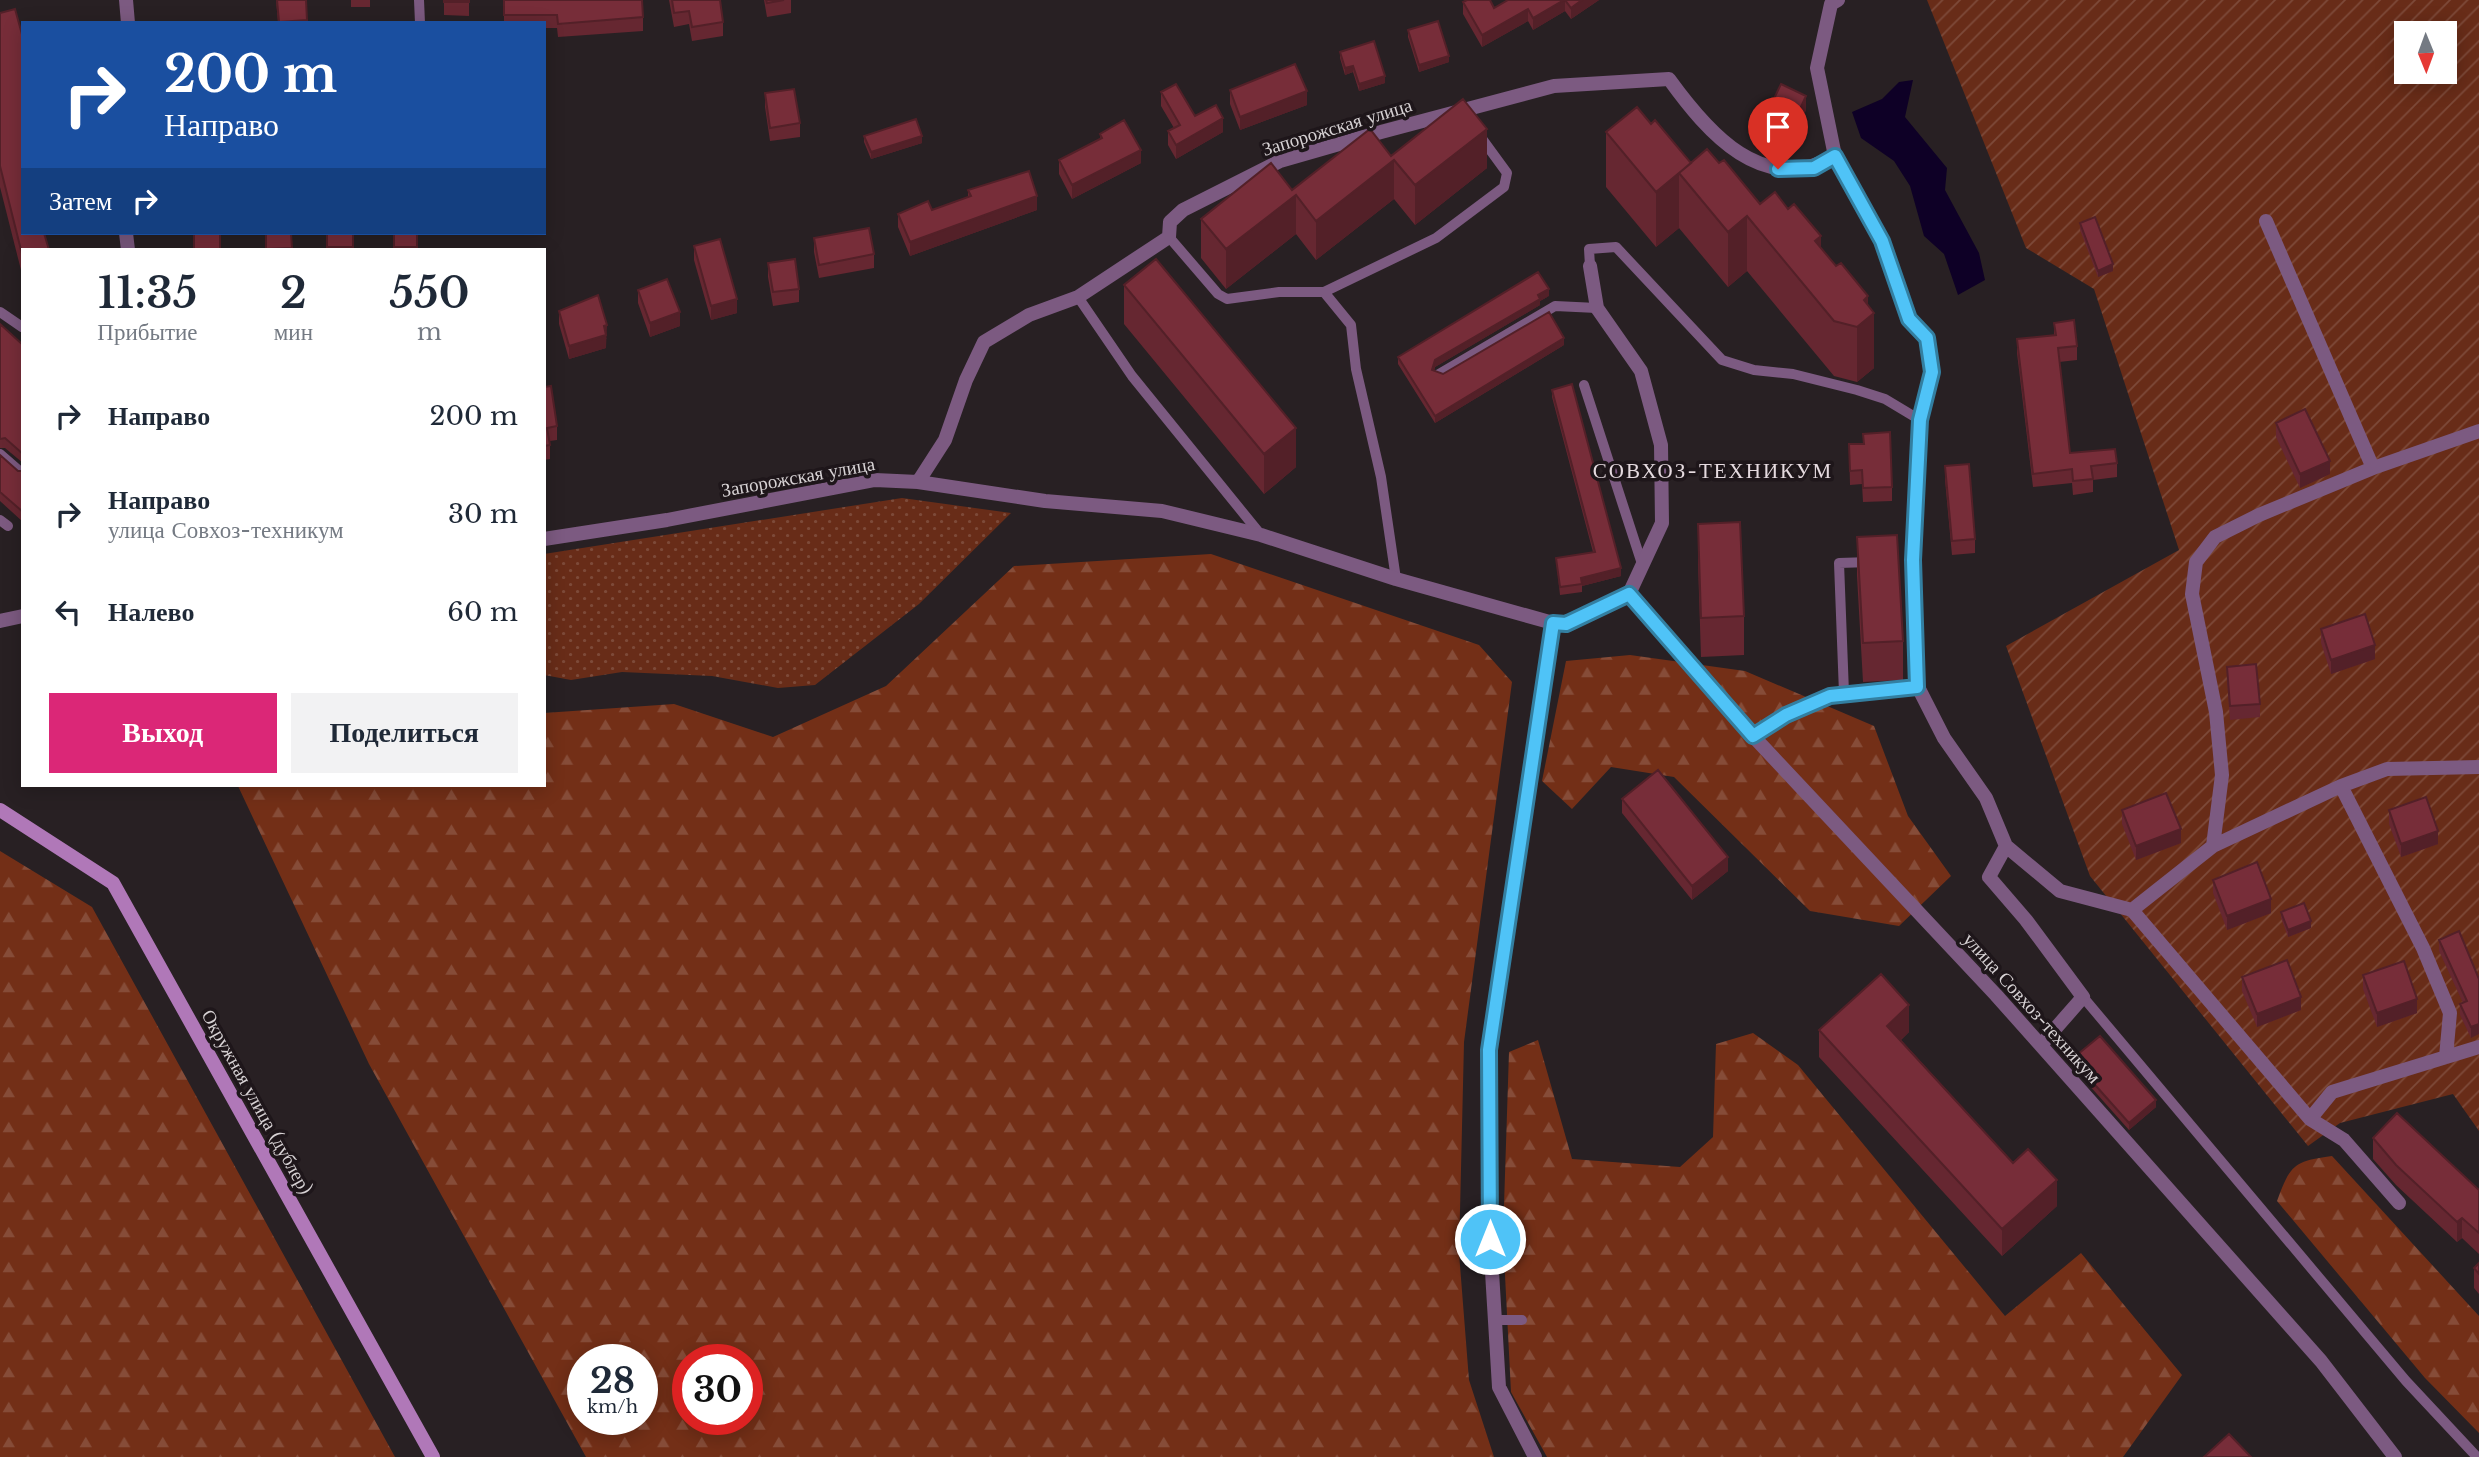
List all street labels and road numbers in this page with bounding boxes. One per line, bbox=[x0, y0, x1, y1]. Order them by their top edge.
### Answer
street label: Запорожская улица bbox=[1259, 93, 1415, 161]
street label: Запорожская улица bbox=[719, 452, 877, 502]
street label: улица Совхоз-техникум bbox=[1958, 928, 2106, 1088]
street label: Окружная улица (дублер) bbox=[197, 1006, 317, 1198]

